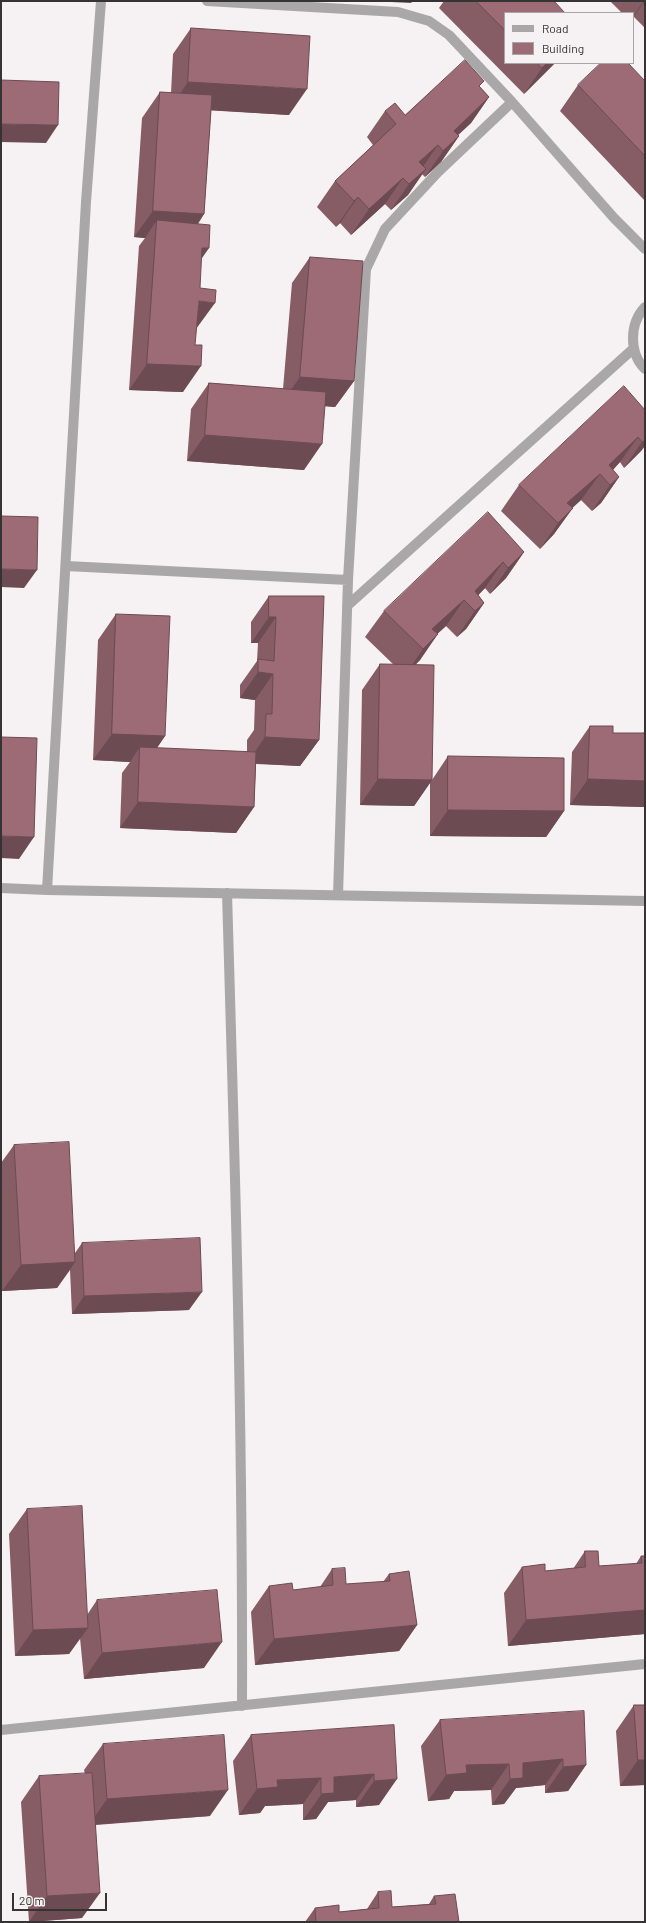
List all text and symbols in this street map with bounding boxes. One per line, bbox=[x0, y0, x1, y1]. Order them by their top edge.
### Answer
legend bbox=[504, 12, 634, 64]
text: Road bbox=[542, 21, 569, 35]
text: Building bbox=[542, 41, 584, 55]
scale bar bbox=[14, 1885, 109, 1911]
text: 20 m bbox=[19, 1893, 45, 1907]

